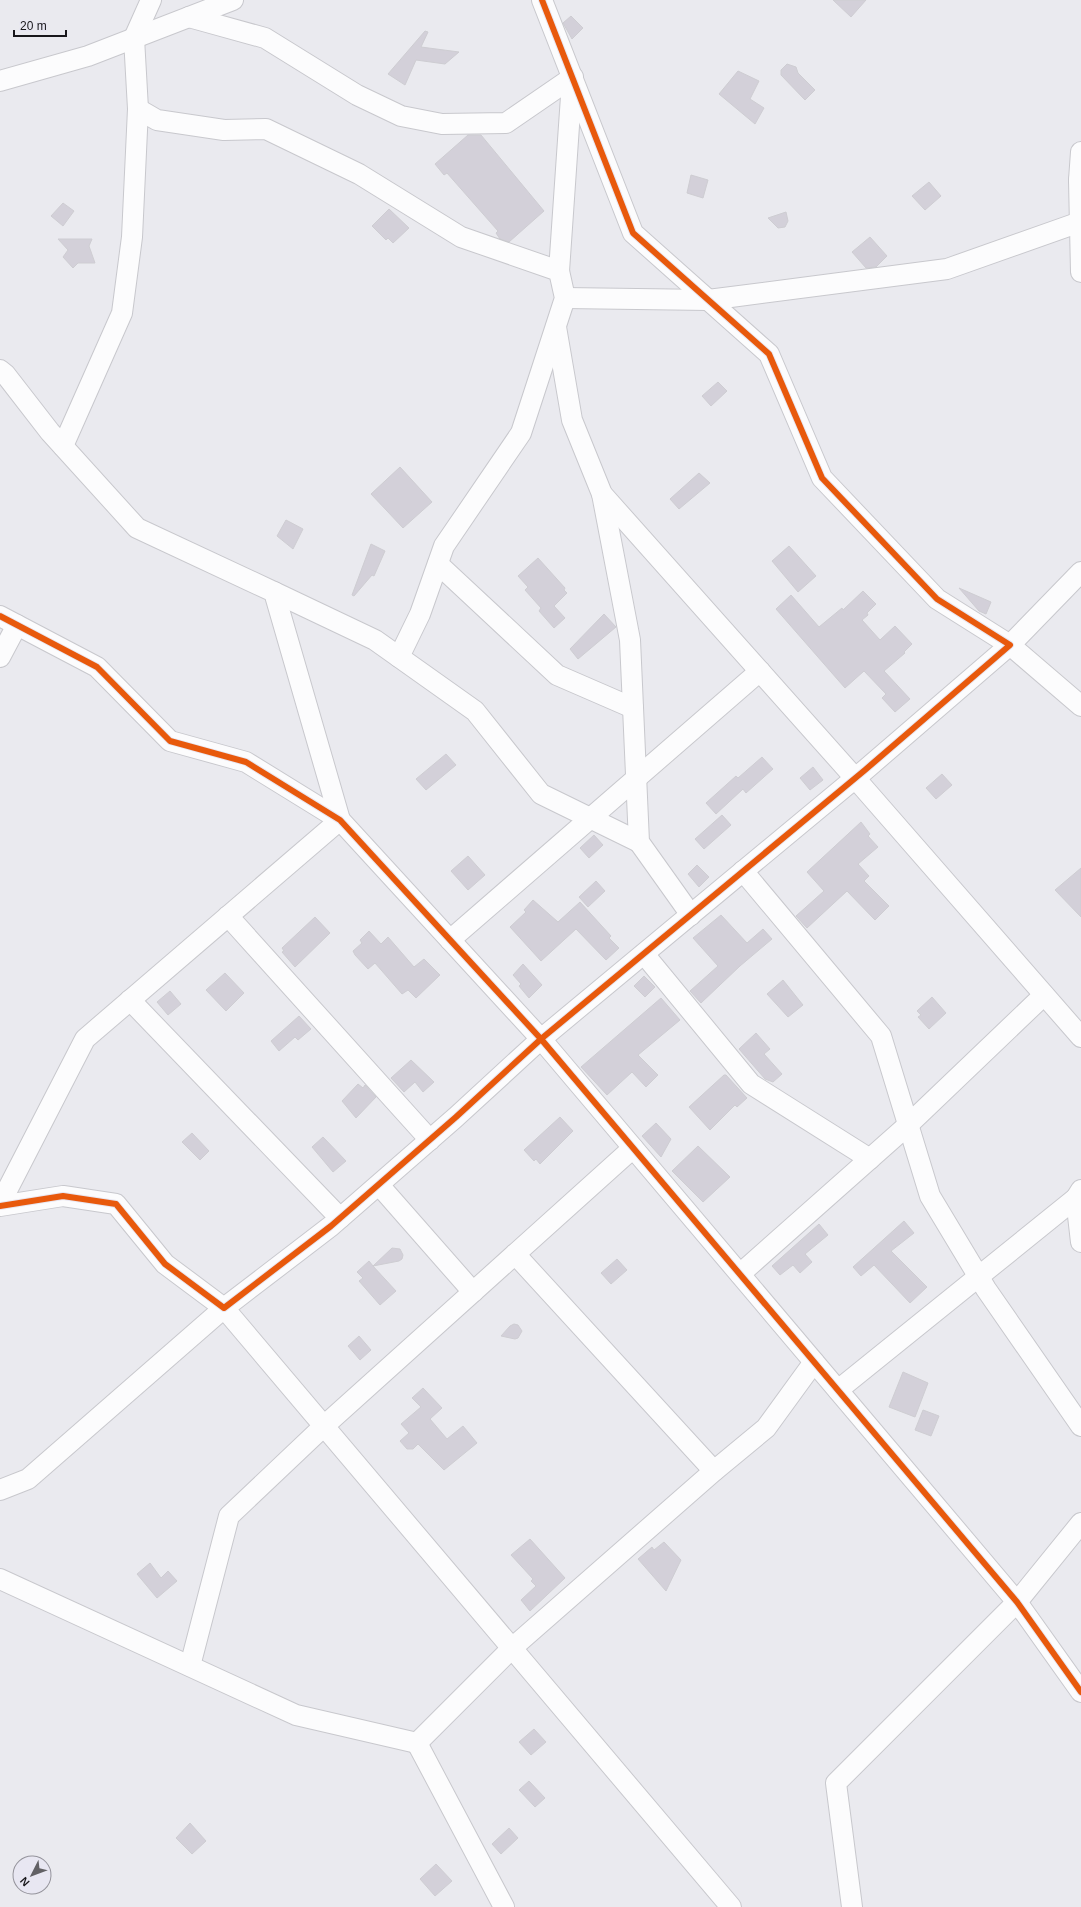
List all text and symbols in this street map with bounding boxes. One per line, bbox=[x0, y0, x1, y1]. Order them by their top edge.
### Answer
scale bar bbox=[14, 12, 66, 38]
text: 20 m bbox=[20, 19, 47, 33]
north arrow bbox=[12, 1855, 52, 1895]
text: N bbox=[17, 1875, 32, 1889]

